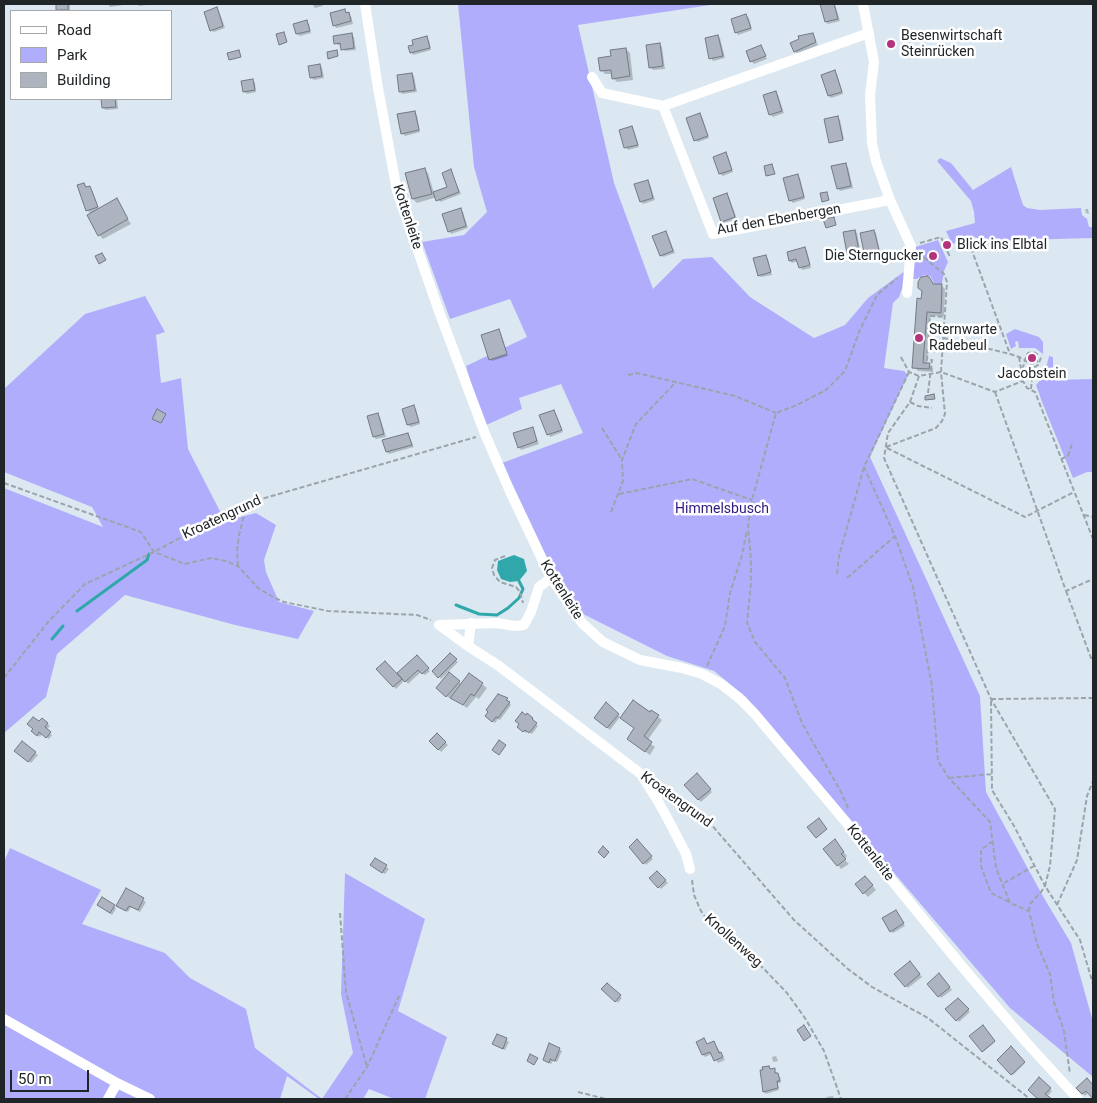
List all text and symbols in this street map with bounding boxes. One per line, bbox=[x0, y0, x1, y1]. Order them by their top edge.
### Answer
legend bbox=[10, 10, 172, 100]
text: Road bbox=[57, 21, 91, 39]
place label: Besenwirtschaft Steinrücken bbox=[901, 28, 1002, 60]
marker: Besenwirtschaft Steinrücken bbox=[885, 38, 897, 50]
text: Park bbox=[57, 46, 87, 64]
text: Building bbox=[57, 71, 111, 89]
street label: Kottenleite bbox=[389, 182, 425, 252]
street label: Auf den Ebenbergen bbox=[716, 201, 842, 239]
place label: Blick ins Elbtal bbox=[957, 237, 1047, 253]
marker: Blick ins Elbtal bbox=[941, 239, 953, 251]
place label: Die Sterngucker bbox=[825, 248, 923, 264]
marker: Die Sterngucker bbox=[927, 250, 939, 262]
place label: Sternwarte Radebeul bbox=[929, 322, 997, 354]
marker: Sternwarte Radebeul bbox=[913, 332, 925, 344]
marker: Jacobstein bbox=[1026, 352, 1038, 364]
place label: Jacobstein bbox=[998, 366, 1066, 382]
street label: Kroatengrund bbox=[180, 492, 264, 544]
park label: Himmelsbusch bbox=[675, 501, 769, 517]
street label: Kottenleite bbox=[536, 557, 586, 623]
street label: Kroatengrund bbox=[637, 768, 715, 832]
street label: Kottenleite bbox=[843, 821, 897, 885]
street label: Knollenweg bbox=[701, 911, 765, 971]
scale bar bbox=[12, 1060, 91, 1092]
text: 50 m bbox=[18, 1070, 52, 1088]

